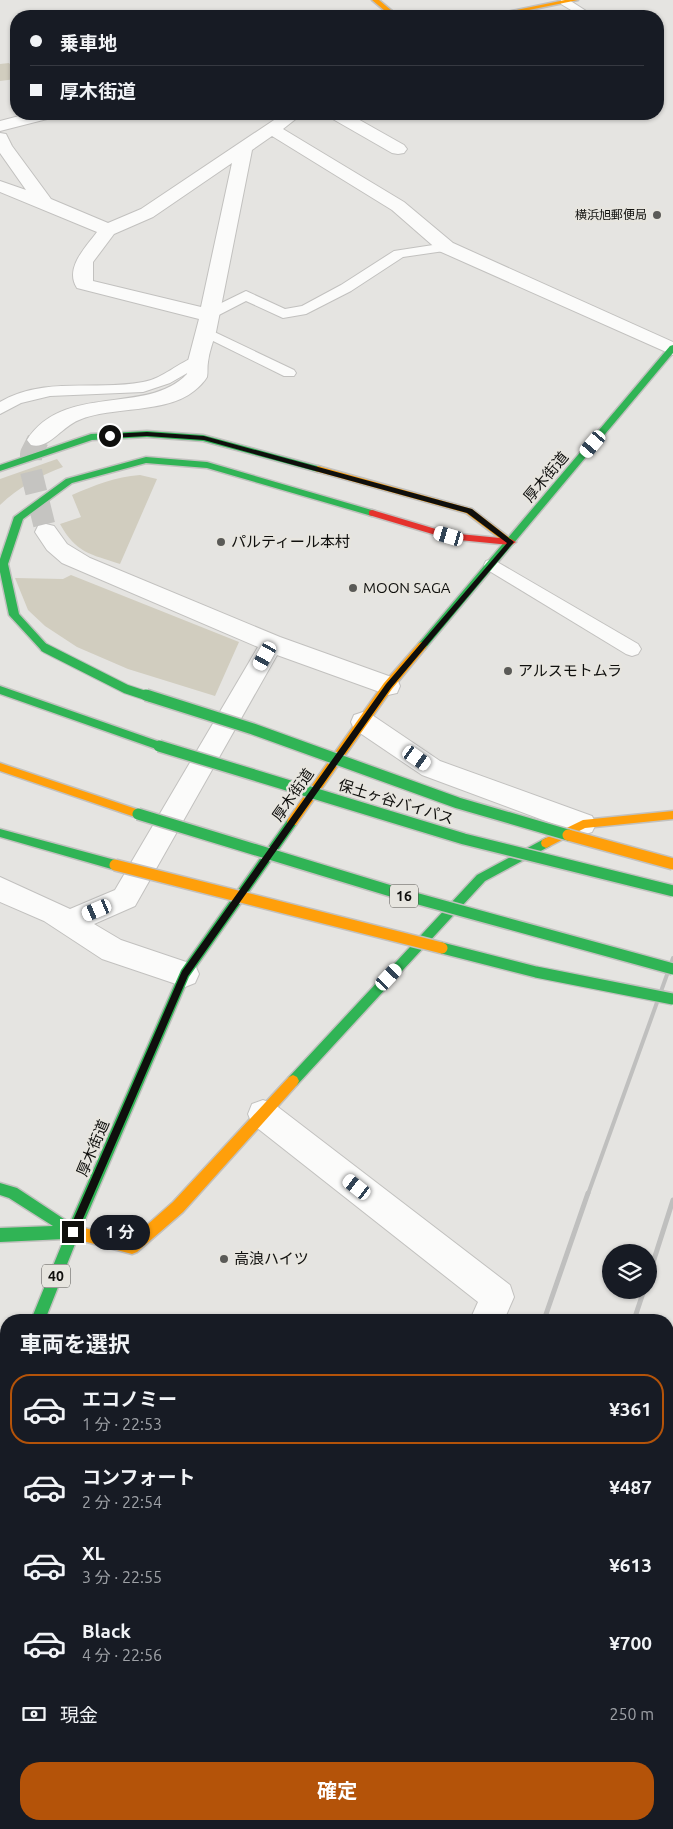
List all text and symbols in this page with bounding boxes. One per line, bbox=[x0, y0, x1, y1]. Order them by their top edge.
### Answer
text: 乗車地 bbox=[60, 32, 117, 54]
text: 厚木街道 bbox=[60, 80, 136, 102]
place label: 横浜旭郵便局 bbox=[575, 208, 647, 221]
marker: 横浜旭郵便局 bbox=[651, 209, 663, 221]
route start bbox=[99, 425, 121, 447]
car bbox=[577, 428, 608, 460]
street label: 厚木街道 bbox=[520, 448, 571, 505]
car bbox=[432, 525, 465, 547]
place label: パルティール本村 bbox=[231, 533, 350, 550]
marker: パルティール本村 bbox=[215, 536, 227, 548]
place label: MOON SAGA bbox=[363, 579, 451, 596]
marker: MOON SAGA bbox=[347, 582, 359, 594]
car bbox=[251, 639, 278, 673]
place label: アルスモトムラ bbox=[518, 662, 622, 679]
marker: アルスモトムラ bbox=[502, 665, 514, 677]
car bbox=[400, 743, 433, 773]
street label: 厚木街道 bbox=[268, 765, 317, 824]
street label: 保土ヶ谷バイパス bbox=[336, 776, 456, 827]
road number: 16 bbox=[390, 884, 418, 908]
car bbox=[80, 897, 113, 923]
car bbox=[373, 961, 404, 993]
street label: 厚木街道 bbox=[73, 1117, 112, 1179]
car bbox=[340, 1172, 373, 1202]
callout: 1 分 bbox=[90, 1214, 150, 1250]
route end bbox=[62, 1221, 84, 1243]
text: 1 分 bbox=[106, 1223, 134, 1241]
map controls bbox=[602, 1244, 657, 1299]
button: layers bbox=[602, 1244, 657, 1299]
place label: 高浪ハイツ bbox=[234, 1250, 309, 1267]
marker: 高浪ハイツ bbox=[218, 1253, 230, 1265]
road number: 40 bbox=[42, 1264, 70, 1288]
text: 車両を選択 bbox=[20, 1331, 130, 1356]
icon: car bbox=[22, 1387, 67, 1432]
text: エコノミー bbox=[82, 1388, 177, 1410]
text: ¥361 bbox=[609, 1398, 652, 1420]
text: 1 分 · 22:53 bbox=[82, 1415, 162, 1433]
icon: car bbox=[22, 1465, 67, 1510]
text: コンフォート bbox=[82, 1466, 195, 1488]
text: ¥487 bbox=[609, 1476, 652, 1498]
text: 2 分 · 22:54 bbox=[82, 1493, 162, 1511]
text: XL bbox=[82, 1542, 105, 1564]
icon: car bbox=[22, 1543, 67, 1588]
text: ¥613 bbox=[609, 1554, 652, 1576]
text: 3 分 · 22:55 bbox=[82, 1568, 162, 1586]
text: Black bbox=[82, 1620, 131, 1642]
icon: car bbox=[22, 1621, 67, 1666]
text: ¥700 bbox=[609, 1632, 652, 1654]
text: 4 分 · 22:56 bbox=[82, 1646, 162, 1664]
icon: cash bbox=[20, 1700, 48, 1728]
text: 現金 bbox=[60, 1704, 98, 1726]
text: 250 m bbox=[609, 1705, 654, 1723]
button: 確定 bbox=[20, 1762, 654, 1820]

